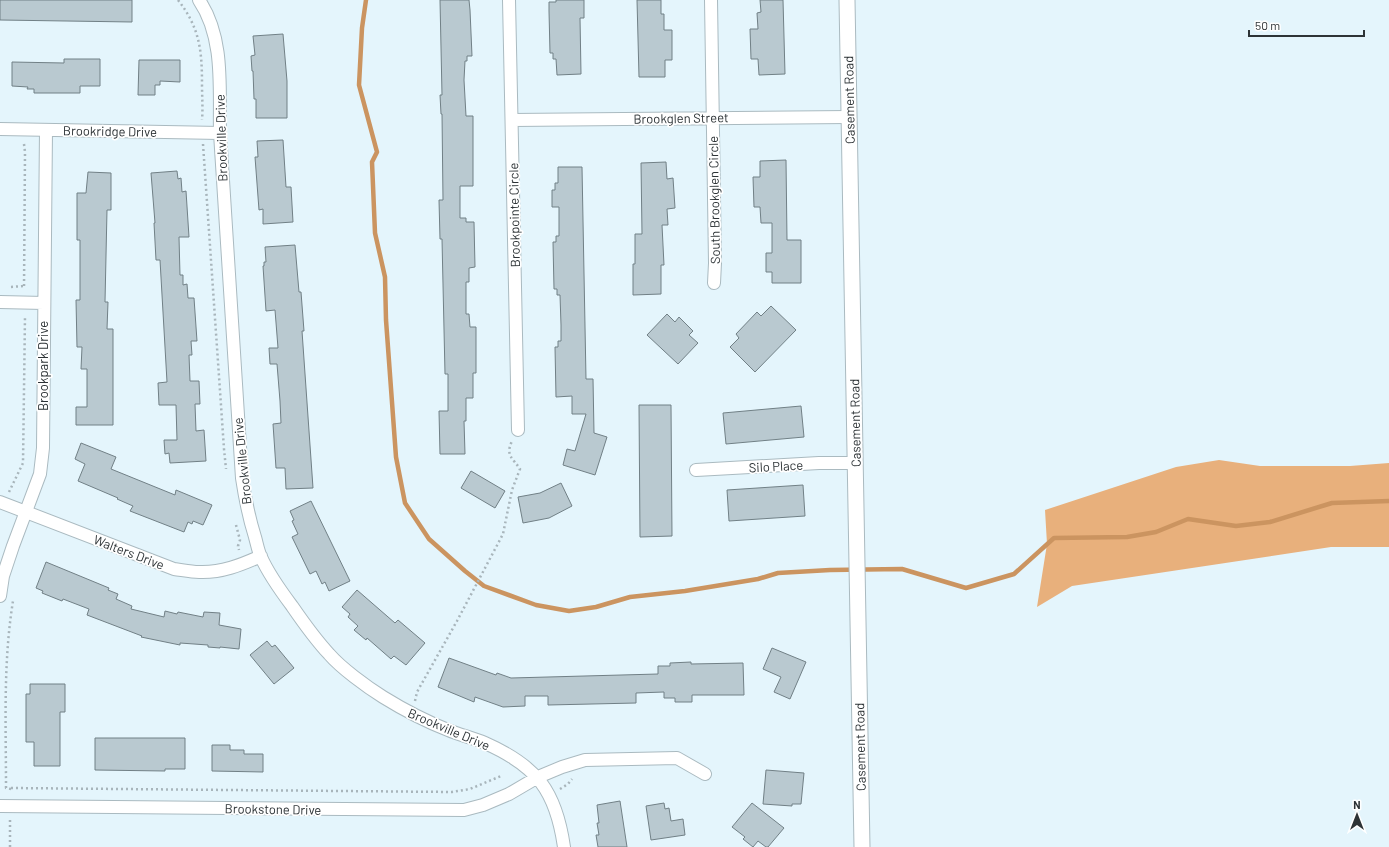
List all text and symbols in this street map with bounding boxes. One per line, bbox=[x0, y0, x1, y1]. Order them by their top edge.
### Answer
scale bar bbox=[1249, 12, 1364, 38]
text: 50 m bbox=[1255, 18, 1280, 32]
street label: Casement Road bbox=[840, 56, 858, 144]
street label: Brookville Drive bbox=[211, 94, 231, 182]
street label: Brookglen Street bbox=[633, 109, 729, 127]
street label: Brookridge Drive bbox=[63, 122, 157, 140]
street label: South Brookglen Circle bbox=[705, 136, 723, 264]
street label: Brookpointe Circle bbox=[505, 162, 523, 267]
street label: Brookpark Drive bbox=[35, 321, 51, 411]
street label: Casement Road bbox=[846, 379, 864, 467]
street label: Brookville Drive bbox=[229, 417, 255, 505]
street label: Silo Place bbox=[748, 457, 804, 475]
street label: Walters Drive bbox=[91, 531, 167, 573]
street label: Casement Road bbox=[851, 703, 869, 791]
street label: Brookville Drive bbox=[406, 705, 492, 753]
north arrow bbox=[1337, 795, 1377, 835]
text: N bbox=[1353, 798, 1361, 811]
street label: Brookstone Drive bbox=[225, 800, 322, 818]

